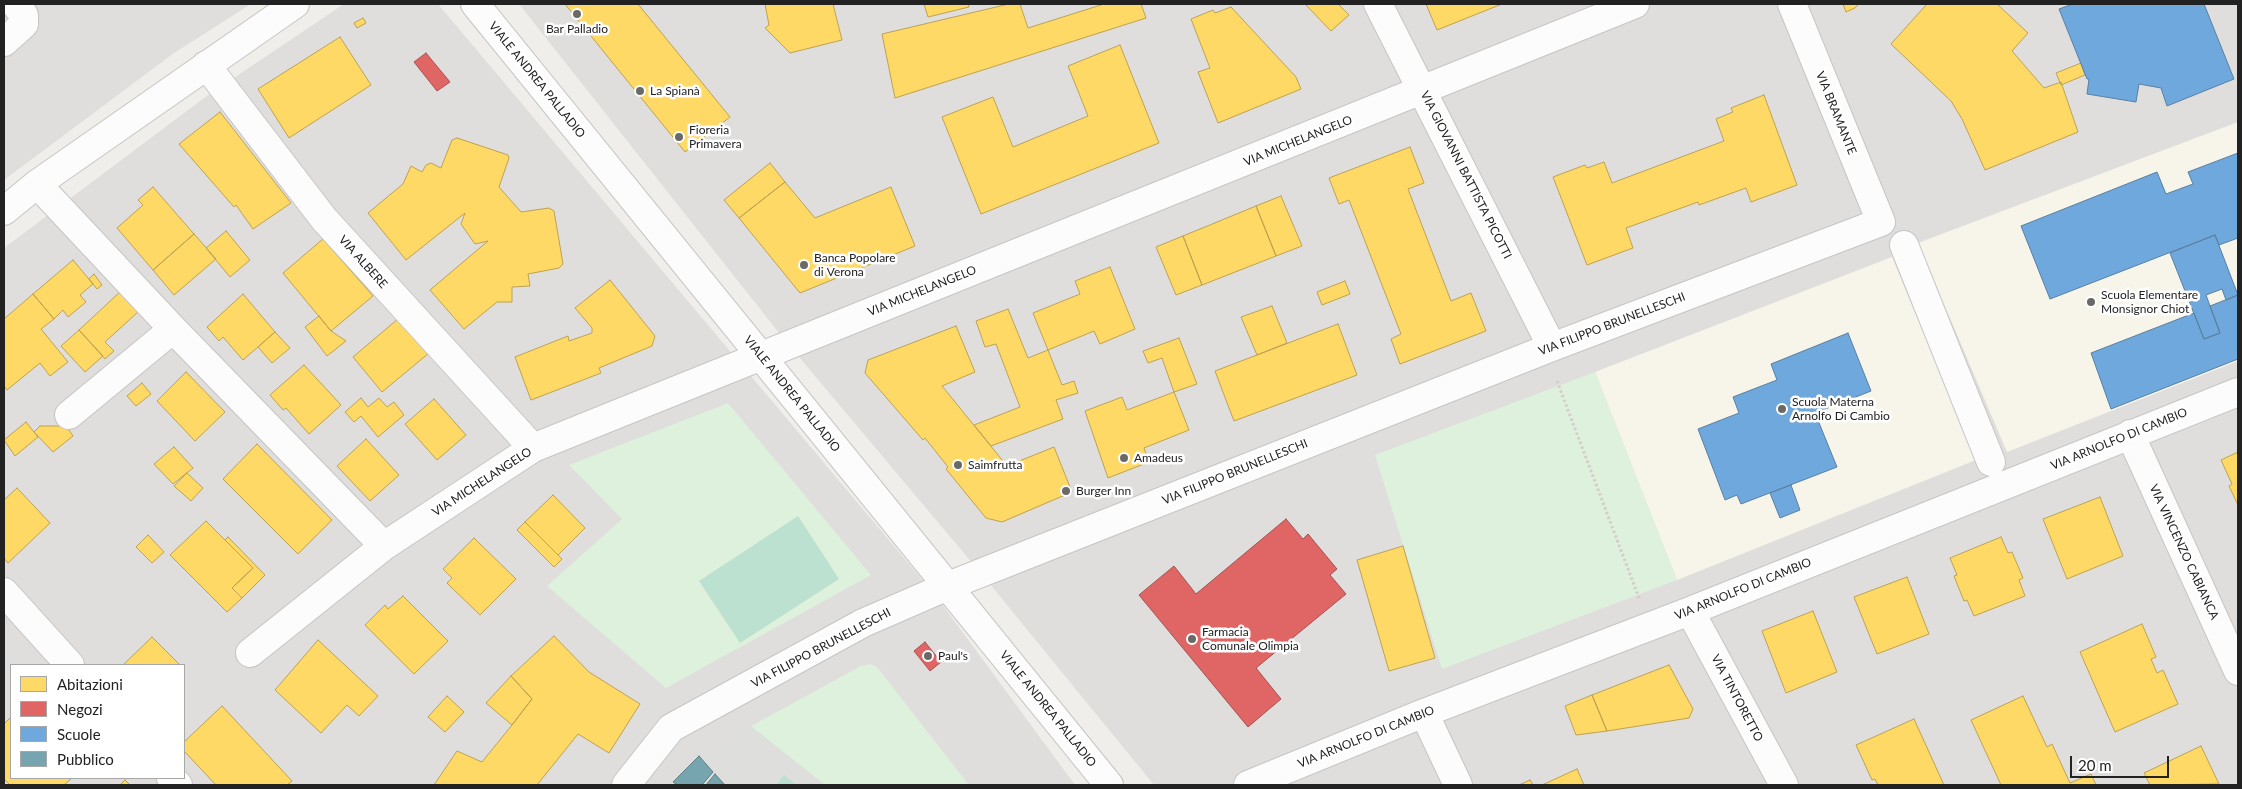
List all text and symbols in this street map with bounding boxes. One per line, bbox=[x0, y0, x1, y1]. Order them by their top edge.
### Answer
marker: Bar Palladio bbox=[571, 8, 583, 20]
street label: VIALE ANDREA PALLADIO bbox=[486, 19, 588, 141]
place label: Bar Palladio bbox=[546, 22, 608, 36]
street label: VIA BRAMANTE bbox=[1813, 69, 1859, 157]
place label: La Spianà bbox=[650, 84, 700, 98]
marker: La Spianà bbox=[634, 85, 646, 97]
street label: VIA GIOVANNI BATTISTA PICOTTI bbox=[1417, 89, 1515, 261]
street label: VIA MICHELANGELO bbox=[1242, 113, 1354, 169]
place label: Fioreria Primavera bbox=[689, 123, 742, 151]
marker: Fioreria Primavera bbox=[673, 131, 685, 143]
street label: VIA ALBERE bbox=[336, 233, 390, 291]
place label: Banca Popolare di Verona bbox=[814, 251, 896, 279]
marker: Banca Popolare di Verona bbox=[798, 259, 810, 271]
street label: VIA MICHELANGELO bbox=[866, 263, 978, 319]
place label: Scuola Elementare Monsignor Chiot bbox=[2101, 288, 2198, 316]
street label: VIA FILIPPO BRUNELLESCHI bbox=[1537, 289, 1687, 359]
marker: Scuola Elementare Monsignor Chiot bbox=[2085, 296, 2097, 308]
street label: VIALE ANDREA PALLADIO bbox=[741, 333, 843, 455]
place label: Scuola Materna Arnolfo Di Cambio bbox=[1792, 395, 1890, 423]
marker: Scuola Materna Arnolfo Di Cambio bbox=[1776, 403, 1788, 415]
street label: VIA ARNOLFO DI CAMBIO bbox=[2049, 405, 2189, 473]
street label: VIA FILIPPO BRUNELLESCHI bbox=[1160, 436, 1310, 508]
street label: VIA MICHELANGELO bbox=[430, 444, 534, 520]
place label: Amadeus bbox=[1134, 451, 1183, 465]
marker: Amadeus bbox=[1118, 452, 1130, 464]
place label: Saimfrutta bbox=[968, 458, 1022, 472]
marker: Saimfrutta bbox=[952, 459, 964, 471]
street label: VIA VINCENZO CABIANCA bbox=[2146, 482, 2222, 622]
place label: Burger Inn bbox=[1076, 484, 1131, 498]
marker: Burger Inn bbox=[1060, 485, 1072, 497]
street label: VIA ARNOLFO DI CAMBIO bbox=[1673, 555, 1813, 623]
street label: VIA FILIPPO BRUNELLESCHI bbox=[749, 605, 893, 691]
place label: Farmacia Comunale Olimpia bbox=[1202, 625, 1299, 653]
marker: Farmacia Comunale Olimpia bbox=[1186, 633, 1198, 645]
street label: VIALE ANDREA PALLADIO bbox=[997, 648, 1099, 770]
place label: Paul's bbox=[938, 649, 968, 663]
marker: Paul's bbox=[922, 650, 934, 662]
street label: VIA TINTORETTO bbox=[1708, 652, 1766, 744]
legend bbox=[10, 664, 185, 779]
text: Abitazioni bbox=[57, 675, 123, 693]
text: Negozi bbox=[57, 700, 103, 718]
street label: VIA ARNOLFO DI CAMBIO bbox=[1296, 703, 1436, 771]
text: Scuole bbox=[57, 725, 101, 743]
scale bar bbox=[2072, 746, 2171, 778]
text: Pubblico bbox=[57, 750, 114, 768]
text: 20 m bbox=[2078, 756, 2112, 774]

